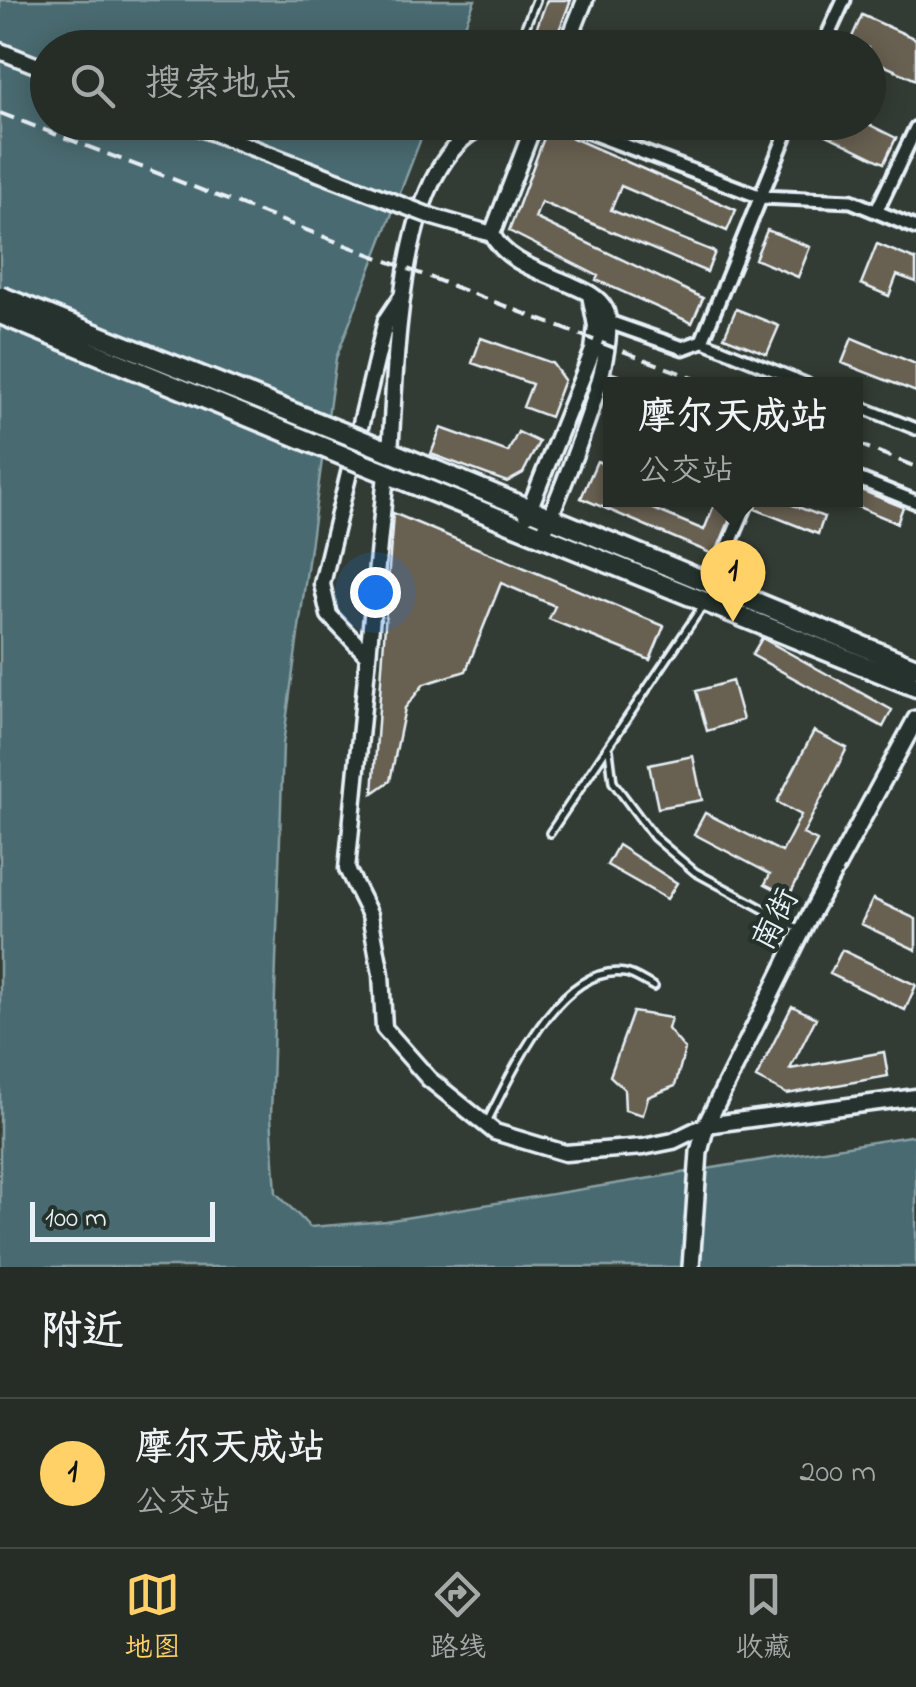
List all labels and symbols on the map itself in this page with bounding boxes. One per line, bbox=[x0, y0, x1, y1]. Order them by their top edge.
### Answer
pin: 1 bbox=[700, 540, 766, 622]
your location bbox=[350, 567, 401, 618]
street label: 南街 bbox=[742, 881, 812, 959]
scale bar bbox=[30, 1197, 215, 1242]

